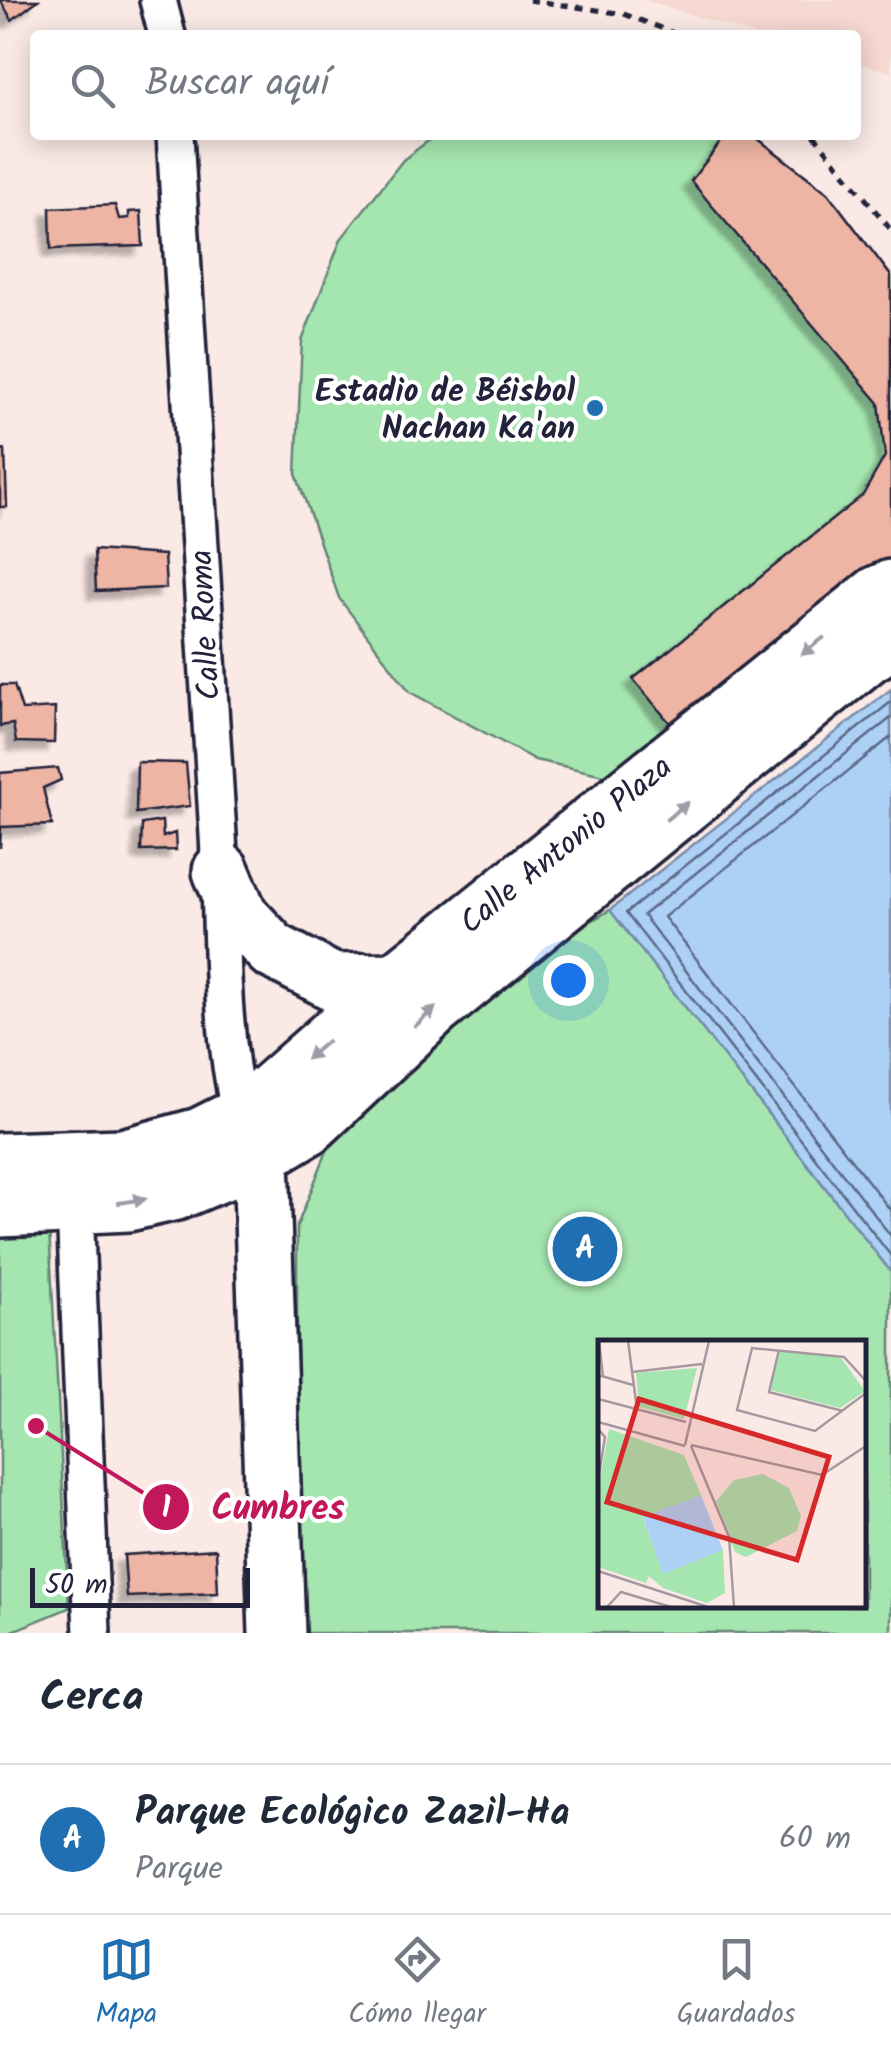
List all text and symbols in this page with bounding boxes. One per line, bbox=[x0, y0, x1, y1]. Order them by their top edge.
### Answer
search box bbox=[30, 30, 861, 140]
text: Buscar aquí bbox=[145, 55, 329, 115]
icon: search bbox=[65, 58, 120, 113]
place label: Estadio de Béisbol Nachan Ka'an bbox=[315, 367, 575, 455]
marker: Estadio de Béisbol Nachan Ka'an bbox=[584, 397, 606, 419]
street label: Calle Roma bbox=[177, 548, 236, 701]
one-way arrow bbox=[800, 635, 826, 656]
street label: Calle Antonio Plaza bbox=[449, 744, 684, 948]
one-way arrow bbox=[664, 801, 689, 822]
your location bbox=[543, 955, 594, 1006]
one-way arrow bbox=[413, 1006, 437, 1029]
one-way arrow bbox=[305, 1039, 330, 1061]
one-way arrow bbox=[117, 1192, 148, 1208]
pin: A bbox=[552, 1212, 618, 1286]
inset map bbox=[598, 1340, 866, 1608]
callout: Cumbres bbox=[141, 1474, 365, 1539]
text: Cumbres bbox=[211, 1482, 345, 1538]
text: 1 bbox=[161, 1485, 171, 1533]
scale bar bbox=[30, 1563, 250, 1608]
text: 50 m bbox=[45, 1563, 108, 1608]
text: Cerca bbox=[40, 1665, 144, 1732]
text: Parque Ecológico Zazil-Ha bbox=[135, 1784, 570, 1844]
text: A bbox=[62, 1814, 83, 1865]
text: 60 m bbox=[779, 1814, 851, 1865]
text: Parque bbox=[135, 1844, 223, 1895]
tab: Mapa bbox=[95, 1932, 157, 2037]
tab: Cómo llegar bbox=[348, 1932, 486, 2037]
tab: Guardados bbox=[677, 1932, 796, 2037]

